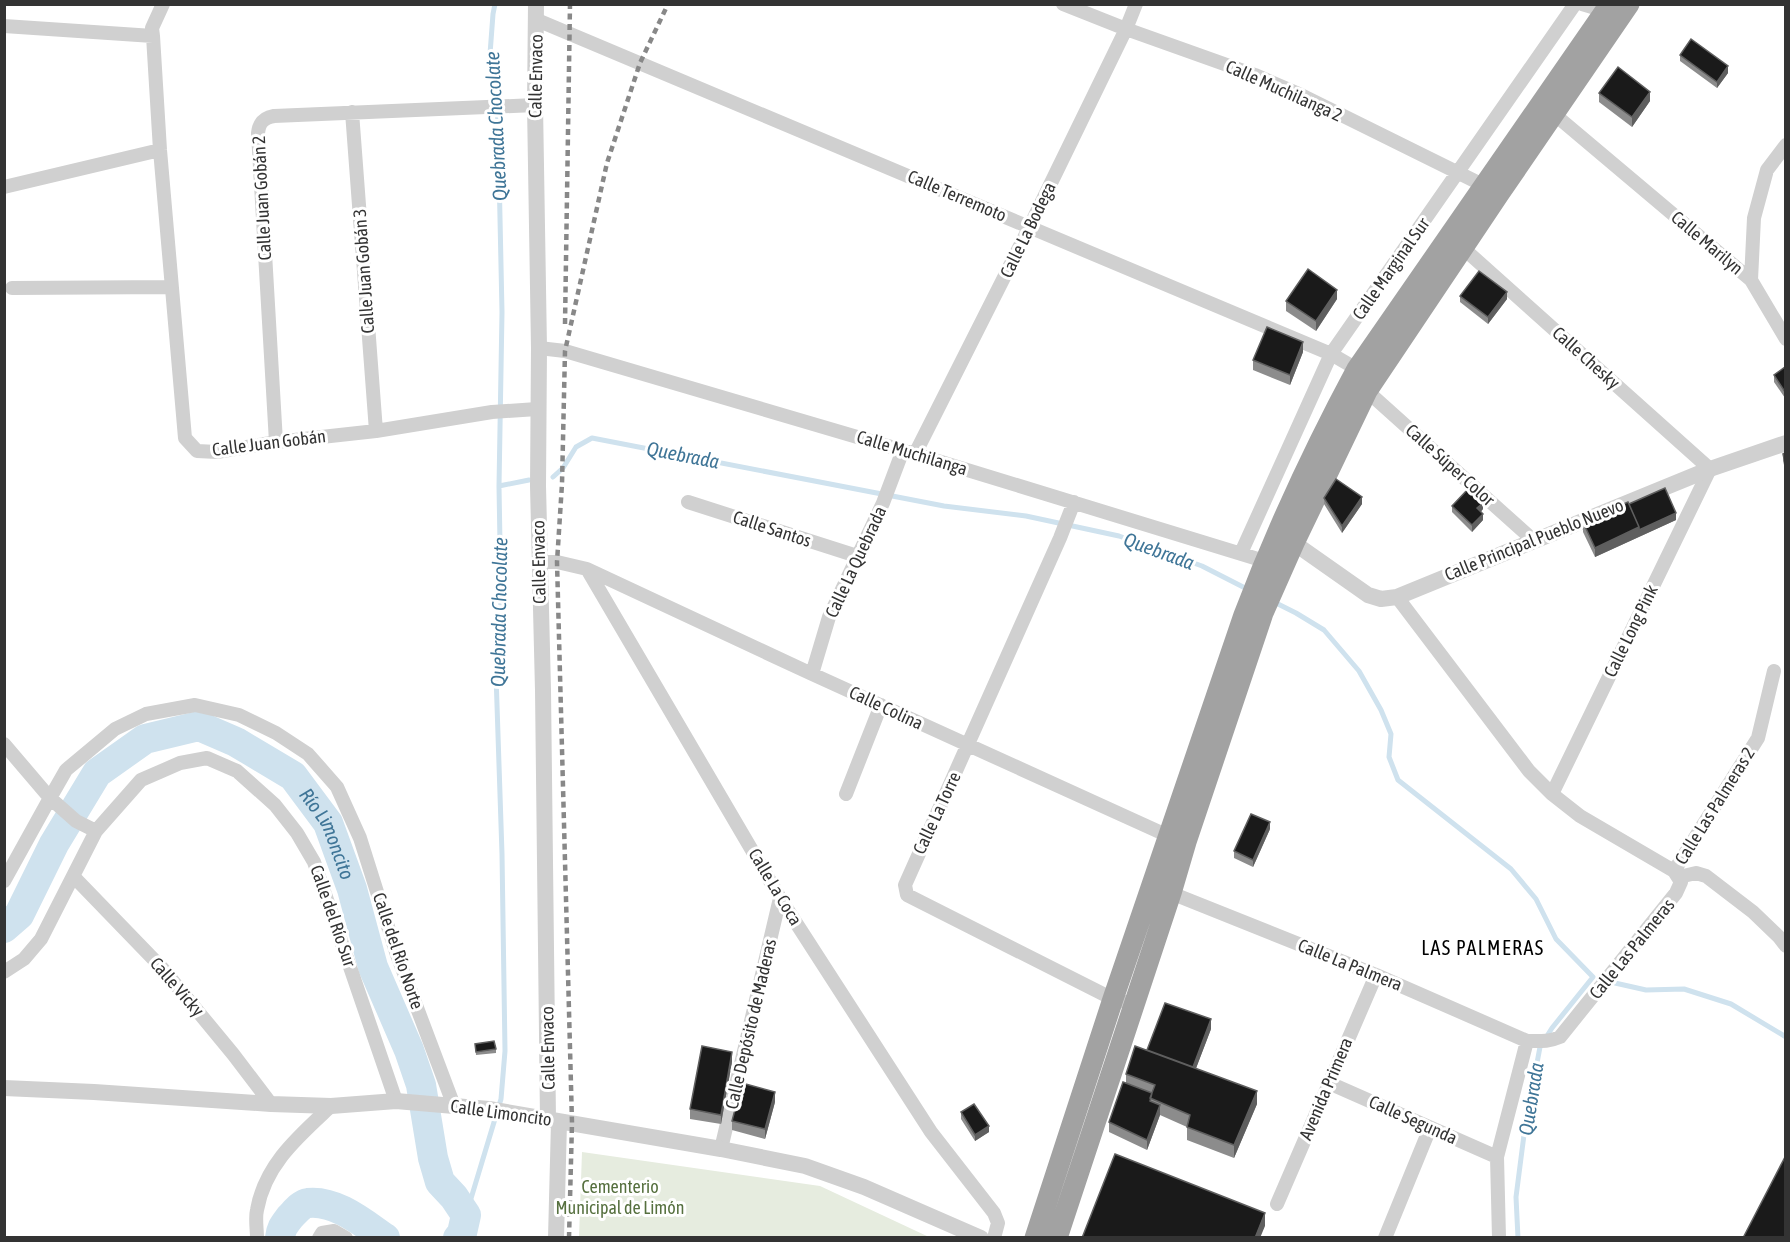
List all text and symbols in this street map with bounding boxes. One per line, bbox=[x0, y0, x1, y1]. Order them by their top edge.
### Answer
street label: Calle Envaco bbox=[524, 34, 547, 118]
water label: Quebrada Chocolate bbox=[480, 51, 511, 201]
street label: Calle Muchilanga 2 bbox=[1223, 55, 1346, 126]
street label: Calle Juan Gobán 2 bbox=[248, 135, 275, 261]
street label: Calle Terremoto bbox=[905, 165, 1010, 226]
street label: Calle La Bodega bbox=[995, 179, 1060, 281]
street label: Calle Marilyn bbox=[1667, 207, 1747, 279]
street label: Calle Juan Gobán 3 bbox=[349, 208, 378, 334]
street label: Calle Marginal Sur bbox=[1348, 213, 1434, 324]
street label: Calle Chesky bbox=[1548, 322, 1624, 393]
street label: Calle Súper Color bbox=[1402, 419, 1500, 510]
street label: Calle Juan Gobán bbox=[211, 425, 327, 460]
street label: Calle Muchilanga bbox=[854, 426, 970, 479]
water label: Quebrada bbox=[645, 436, 721, 473]
street label: Calle Principal Pueblo Nuevo bbox=[1441, 494, 1626, 585]
street label: Calle La Quebrada bbox=[821, 503, 891, 621]
street label: Calle Santos bbox=[730, 506, 814, 551]
street label: Calle Envaco bbox=[527, 520, 550, 604]
water label: Quebrada bbox=[1121, 527, 1198, 574]
water label: Quebrada Chocolate bbox=[486, 537, 511, 687]
street label: Calle Long Pink bbox=[1599, 581, 1662, 680]
street label: Calle Colina bbox=[846, 681, 926, 734]
street label: Calle Las Palmeras 2 bbox=[1670, 743, 1759, 868]
street label: Calle La Torre bbox=[908, 768, 965, 857]
water label: Río Limoncito bbox=[295, 783, 359, 882]
street label: Calle La Coca bbox=[744, 845, 807, 929]
street label: Calle del Río Sur bbox=[306, 862, 361, 970]
street label: Calle del Río Norte bbox=[369, 890, 428, 1012]
street label: Calle Las Palmeras bbox=[1585, 894, 1678, 1003]
street label: Calle La Palmera bbox=[1295, 934, 1405, 995]
district label: LAS PALMERAS bbox=[1421, 936, 1545, 959]
street label: Calle Depósito de Maderas bbox=[721, 937, 780, 1111]
street label: Calle Vicky bbox=[146, 953, 209, 1021]
street label: Calle Envaco bbox=[536, 1006, 559, 1090]
street label: Avenida Primera bbox=[1295, 1034, 1357, 1143]
water label: Quebrada bbox=[1513, 1061, 1548, 1137]
street label: Calle Segunda bbox=[1366, 1091, 1461, 1148]
street label: Calle Limoncito bbox=[449, 1095, 553, 1130]
park label: Cementerio Municipal de Limón bbox=[556, 1176, 685, 1218]

